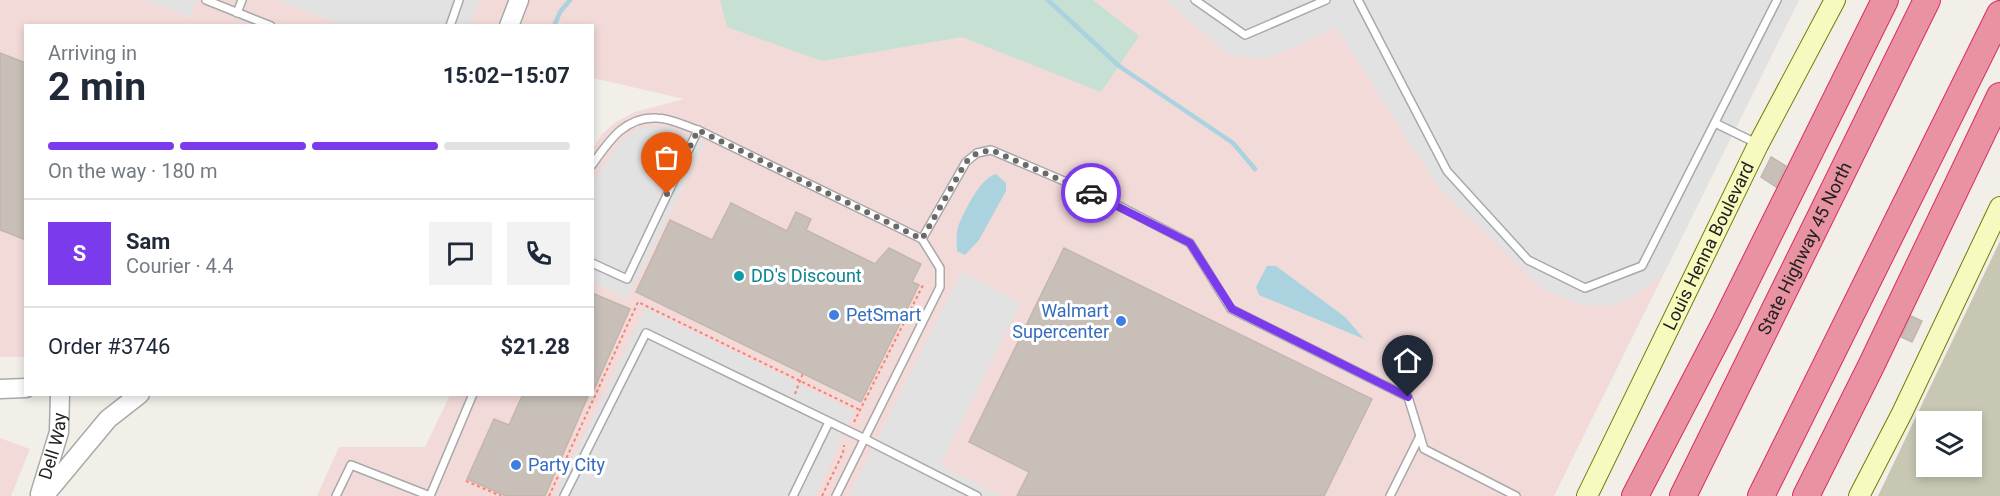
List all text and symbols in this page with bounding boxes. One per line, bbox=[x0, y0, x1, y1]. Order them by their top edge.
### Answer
text: Arriving in bbox=[48, 41, 137, 65]
text: 15:02–15:07 bbox=[443, 63, 570, 88]
text: 2 min bbox=[48, 64, 146, 110]
pin bbox=[641, 132, 692, 194]
icon: bag bbox=[650, 141, 683, 174]
street label: Louis Henna Boulevard bbox=[1658, 158, 1758, 333]
street label: State Highway 45 North bbox=[1753, 158, 1856, 338]
text: On the way · 180 m bbox=[48, 159, 217, 183]
courier bbox=[1061, 163, 1121, 223]
icon: car bbox=[1075, 177, 1108, 210]
button: chat bbox=[429, 222, 492, 285]
button: phone bbox=[507, 222, 570, 285]
text: Sam bbox=[126, 229, 170, 254]
text: S bbox=[73, 241, 86, 266]
text: Courier · 4.4 bbox=[126, 254, 233, 278]
place label: DD's Discount bbox=[751, 265, 862, 286]
marker: DD's Discount bbox=[732, 269, 746, 283]
place label: Walmart Supercenter bbox=[1012, 300, 1109, 342]
place label: PetSmart bbox=[846, 304, 921, 325]
marker: PetSmart bbox=[827, 308, 841, 322]
marker: Walmart Supercenter bbox=[1114, 314, 1128, 328]
text: Order #3746 bbox=[48, 334, 170, 359]
text: $21.28 bbox=[501, 334, 570, 359]
pin bbox=[1382, 335, 1433, 397]
icon: home bbox=[1391, 344, 1424, 377]
map controls bbox=[1916, 411, 1982, 477]
button: layers bbox=[1916, 411, 1982, 477]
street label: Dell Way bbox=[34, 412, 70, 482]
place label: Party City bbox=[528, 454, 605, 475]
marker: Party City bbox=[509, 458, 523, 472]

